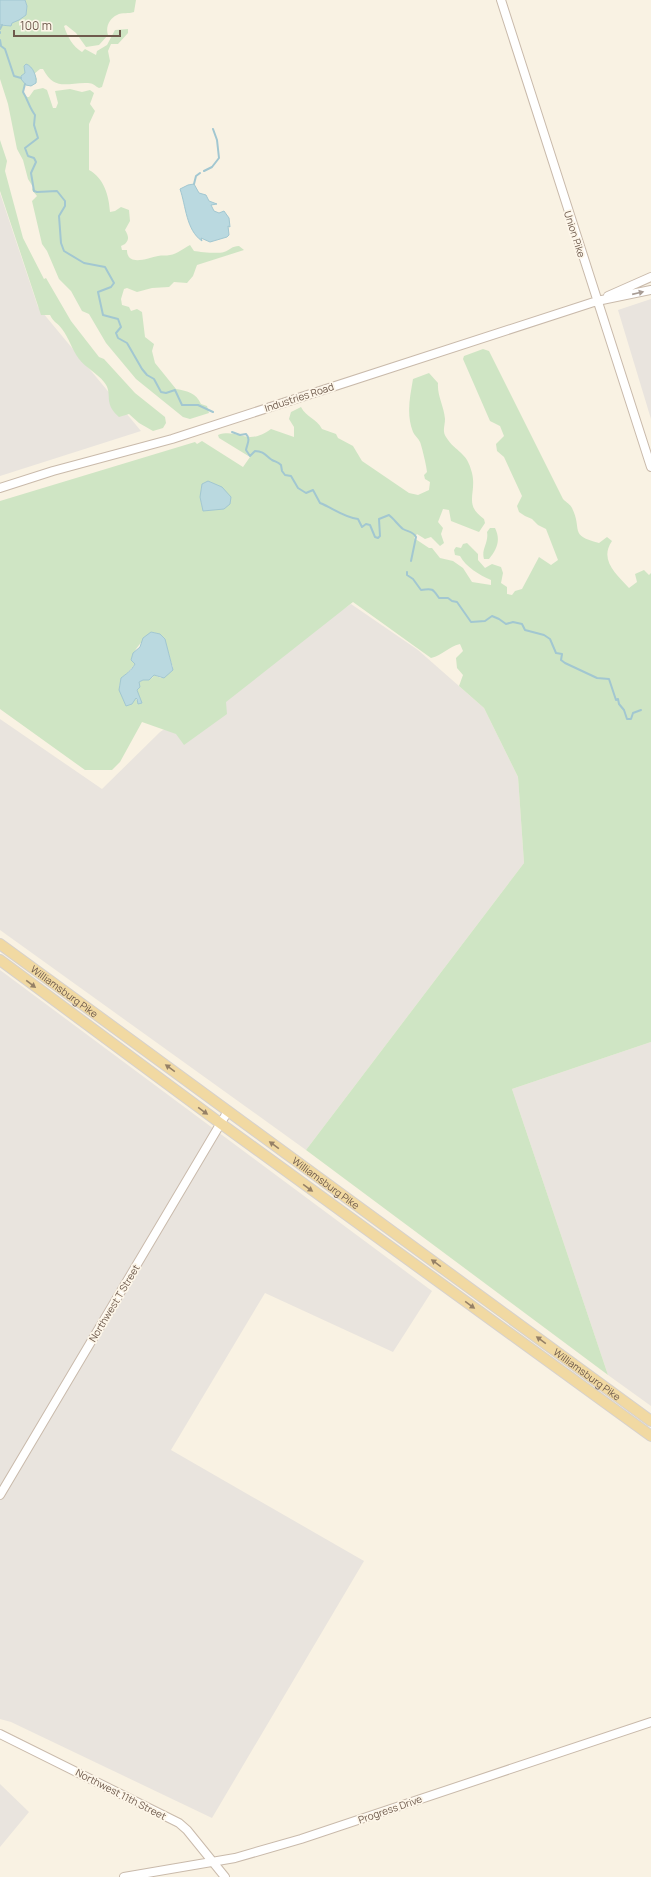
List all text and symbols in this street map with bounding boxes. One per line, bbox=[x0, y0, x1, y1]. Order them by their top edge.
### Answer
scale bar bbox=[14, 12, 120, 38]
text: 100 m bbox=[20, 17, 52, 34]
street label: Union Pike bbox=[561, 209, 589, 259]
one-way arrow bbox=[631, 289, 644, 295]
street label: Industries Road bbox=[263, 379, 336, 415]
street label: Williamsburg Pike bbox=[28, 962, 101, 1021]
one-way arrow bbox=[26, 980, 37, 988]
one-way arrow bbox=[164, 1064, 175, 1072]
one-way arrow bbox=[198, 1107, 209, 1115]
one-way arrow bbox=[269, 1141, 280, 1149]
street label: Williamsburg Pike bbox=[289, 1153, 362, 1212]
one-way arrow bbox=[303, 1183, 314, 1192]
one-way arrow bbox=[430, 1259, 441, 1267]
street label: Northwest T Street bbox=[85, 1262, 143, 1344]
one-way arrow bbox=[465, 1301, 475, 1309]
one-way arrow bbox=[535, 1336, 546, 1344]
street label: Williamsburg Pike bbox=[551, 1345, 624, 1404]
street label: Northwest 11th Street bbox=[73, 1765, 169, 1823]
street label: Progress Drive bbox=[356, 1791, 424, 1826]

